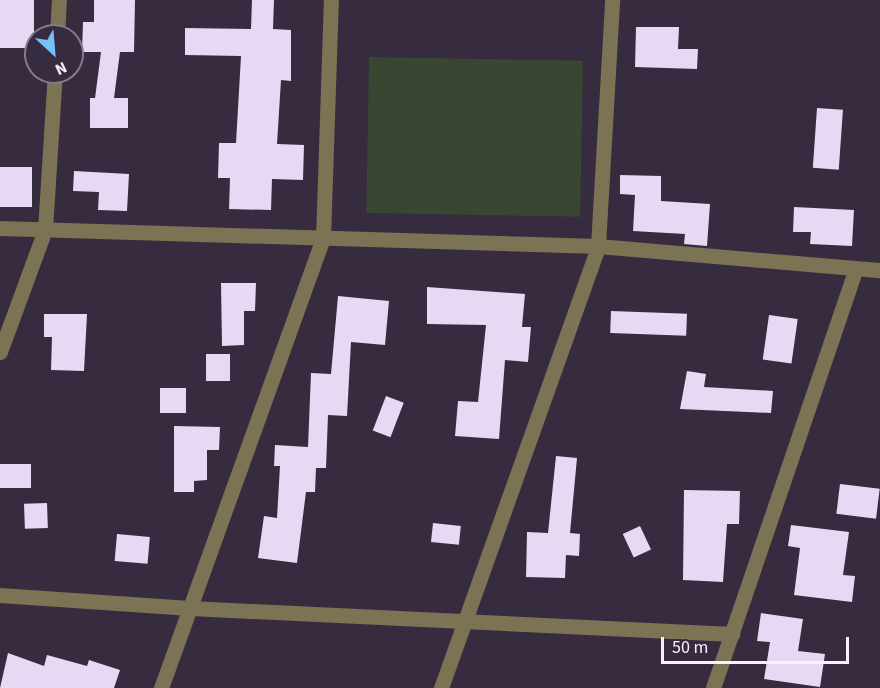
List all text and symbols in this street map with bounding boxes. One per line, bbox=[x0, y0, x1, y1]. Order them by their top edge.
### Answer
north arrow bbox=[24, 24, 84, 84]
text: N bbox=[51, 56, 71, 81]
scale bar bbox=[664, 625, 852, 663]
text: 50 m bbox=[672, 635, 708, 660]

